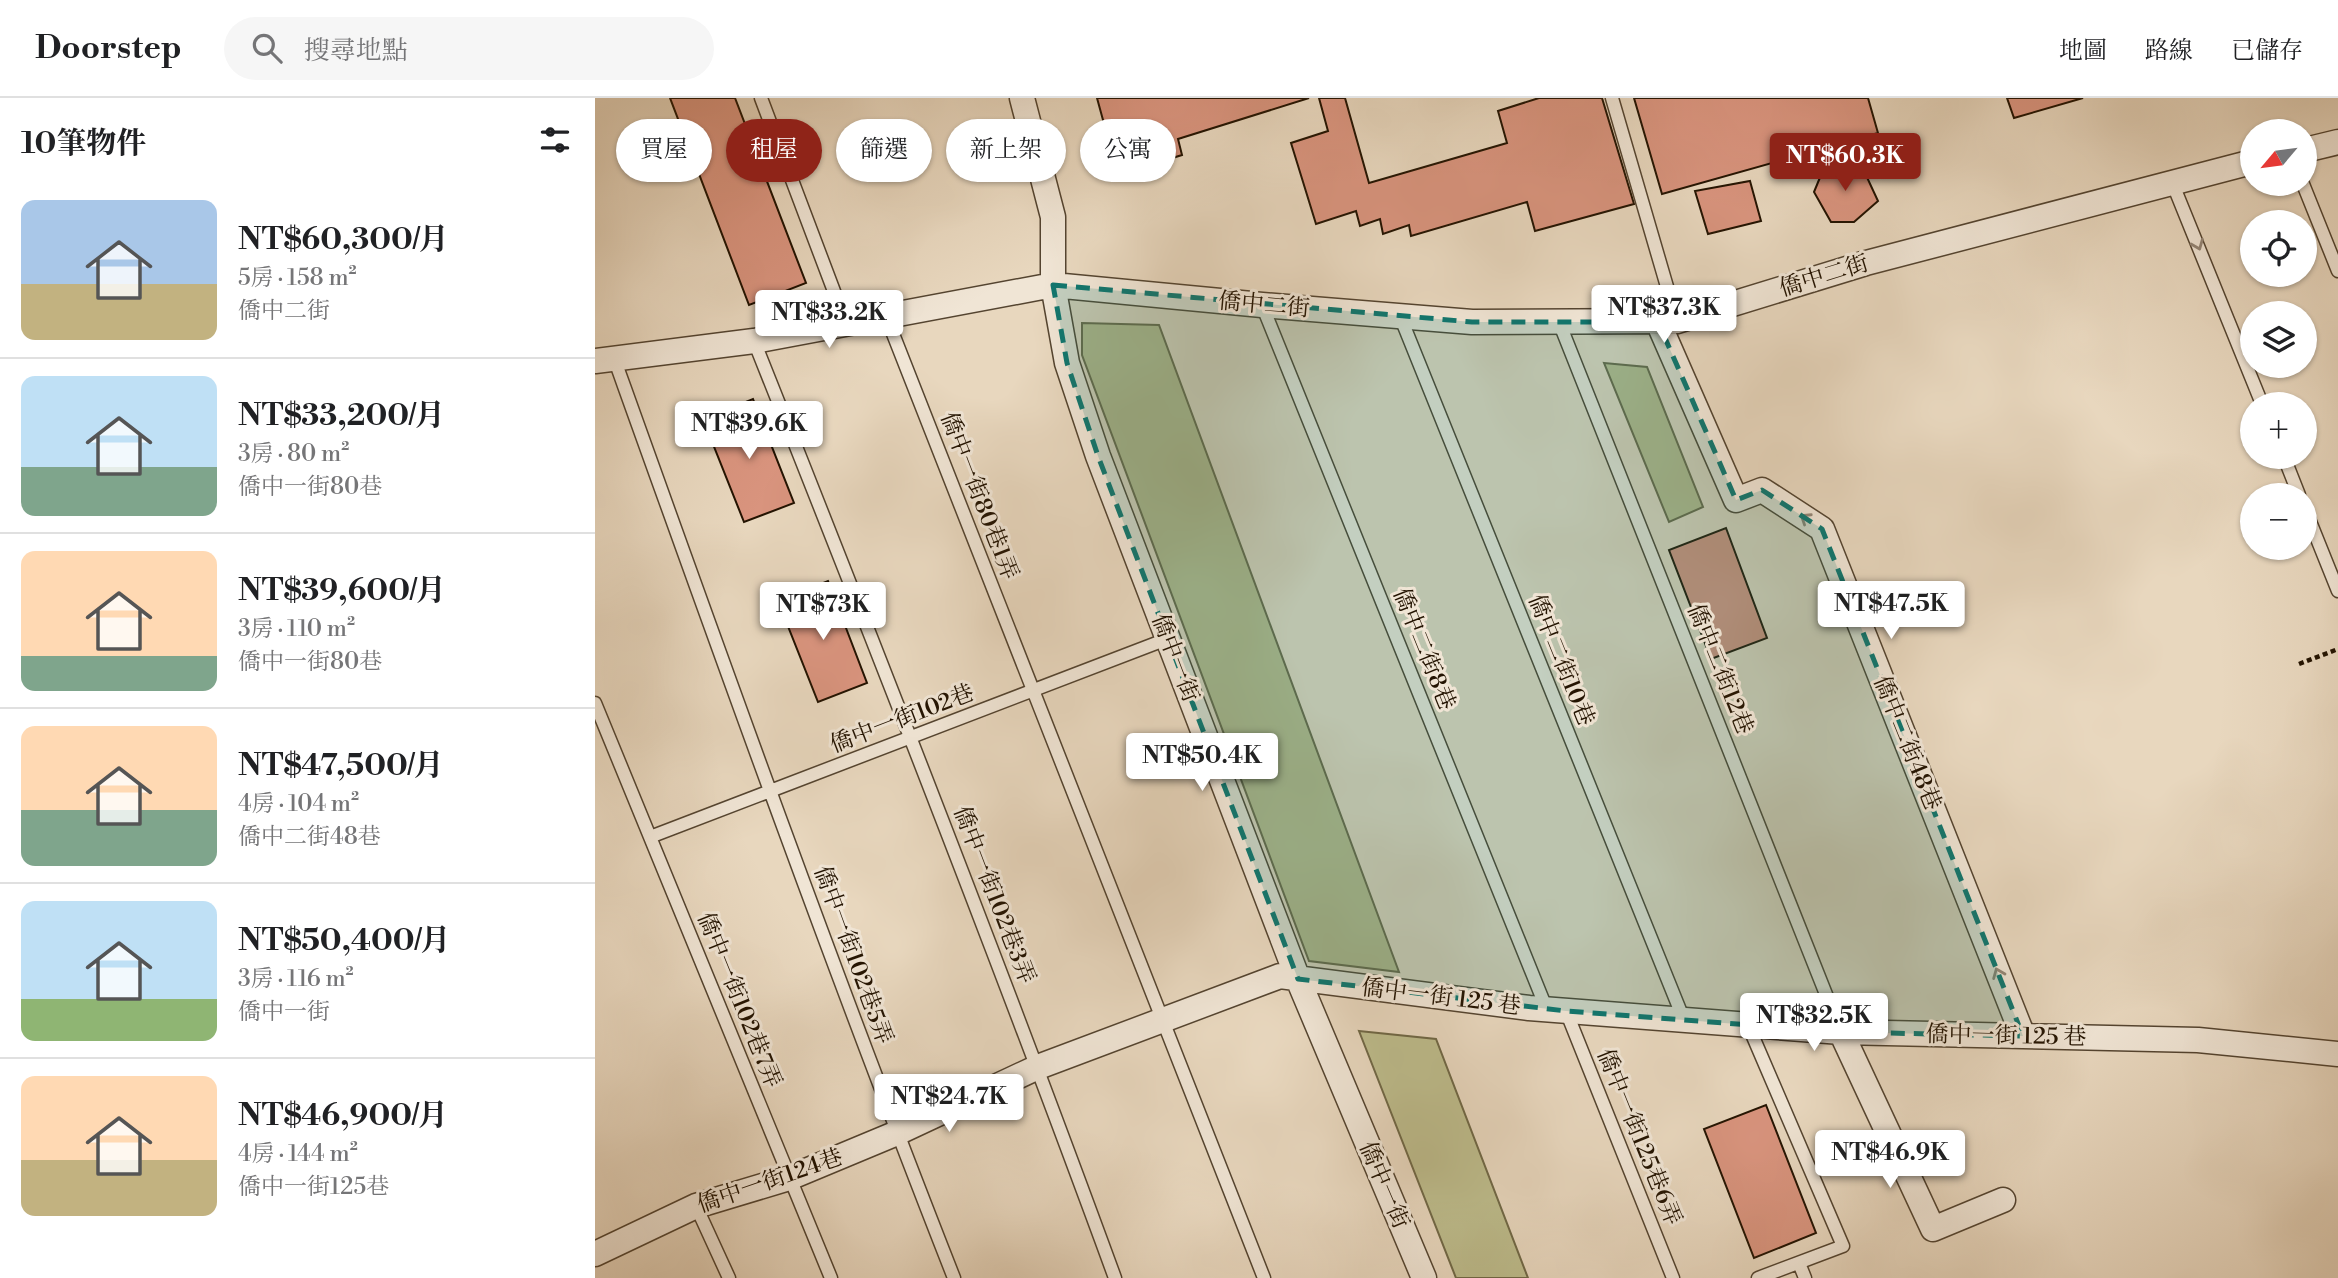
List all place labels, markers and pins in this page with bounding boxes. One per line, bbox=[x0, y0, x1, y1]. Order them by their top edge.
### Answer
pin: NT$60.3K bbox=[1773, 134, 1917, 193]
pin: NT$37.3K bbox=[1592, 286, 1736, 345]
pin: NT$33.2K bbox=[757, 290, 901, 350]
pin: NT$39.6K bbox=[677, 402, 821, 461]
pin: NT$73K bbox=[766, 582, 880, 642]
pin: NT$47.5K bbox=[1819, 582, 1963, 641]
pin: NT$50.4K bbox=[1130, 734, 1274, 793]
pin: NT$32.5K bbox=[1742, 993, 1886, 1053]
pin: NT$24.7K bbox=[877, 1074, 1021, 1134]
pin: NT$46.9K bbox=[1818, 1130, 1962, 1190]

